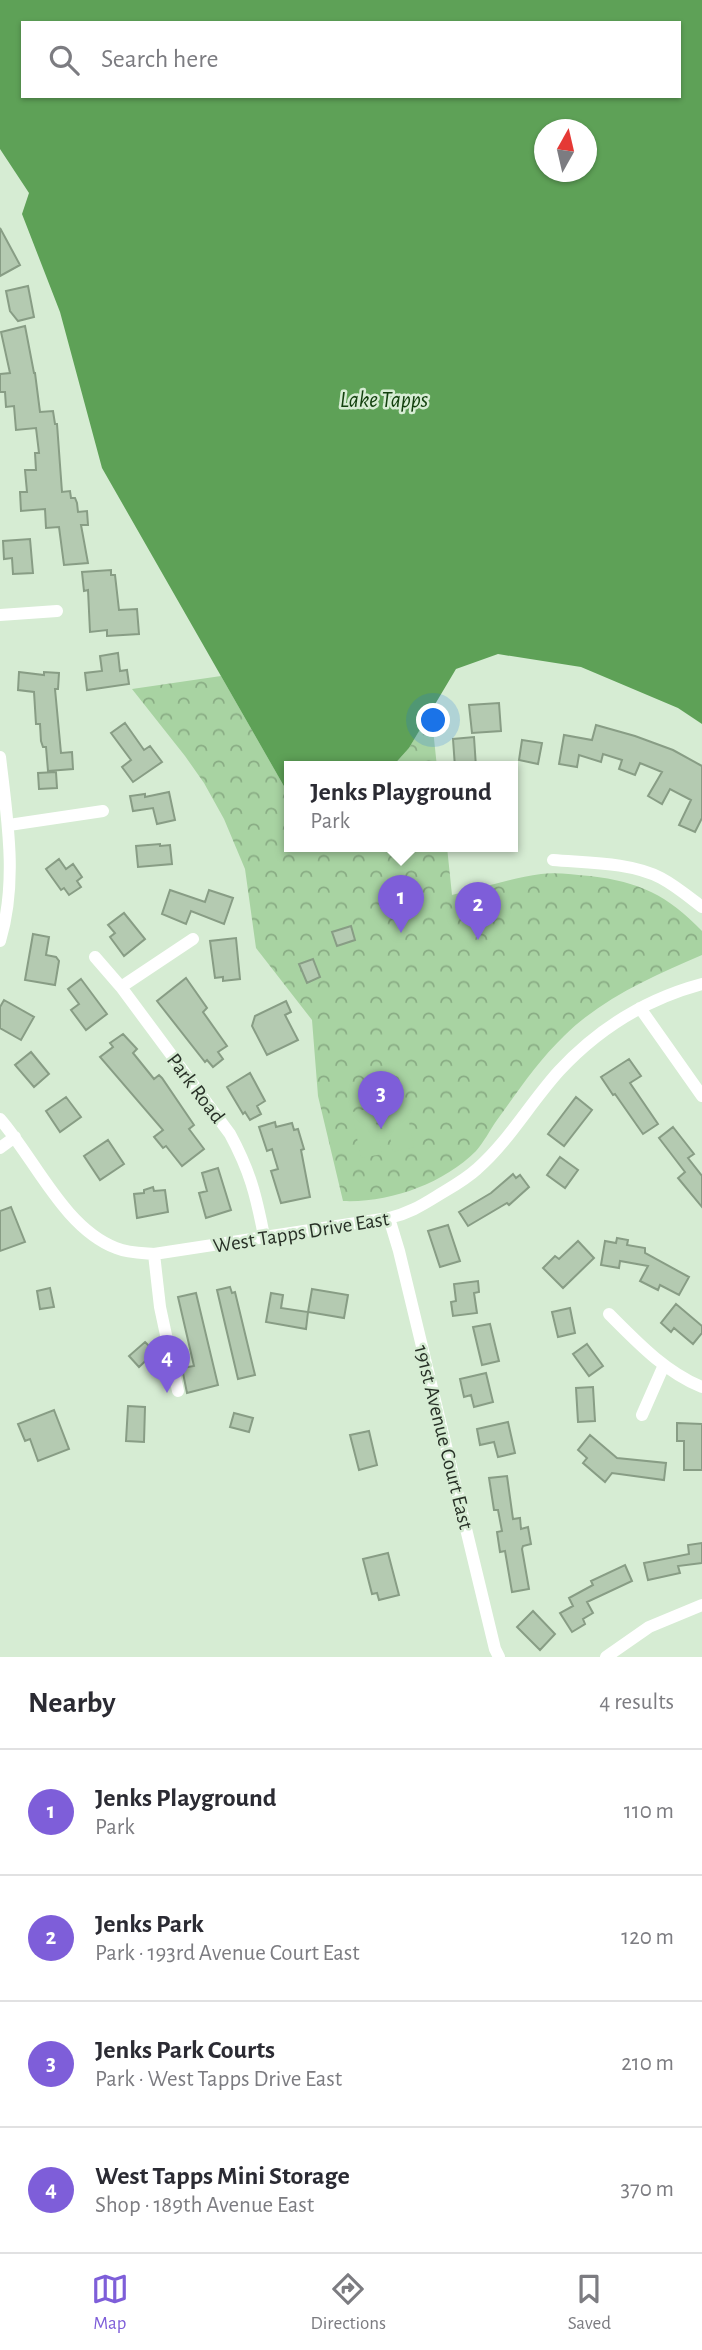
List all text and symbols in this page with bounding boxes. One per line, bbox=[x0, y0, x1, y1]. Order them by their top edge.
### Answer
search box bbox=[21, 21, 681, 98]
icon: search bbox=[45, 41, 83, 79]
text: Search here bbox=[101, 46, 219, 72]
north arrow bbox=[534, 119, 597, 182]
water label: Lake Tapps bbox=[340, 389, 428, 412]
your location bbox=[416, 703, 450, 737]
popup bbox=[284, 761, 518, 852]
text: Jenks Playground bbox=[310, 779, 492, 805]
text: Park bbox=[310, 810, 350, 833]
pin: 1 bbox=[378, 875, 424, 933]
pin: 2 bbox=[455, 882, 501, 940]
street label: Park Road bbox=[163, 1049, 229, 1127]
pin: 3 bbox=[358, 1071, 404, 1129]
street label: West Tapps Drive East bbox=[212, 1208, 391, 1257]
pin: 4 bbox=[144, 1335, 190, 1393]
street label: 191st Avenue Court East bbox=[410, 1343, 477, 1532]
text: Nearby bbox=[28, 1688, 116, 1718]
text: 4 results bbox=[599, 1691, 674, 1714]
text: Jenks Playground bbox=[95, 1785, 276, 1811]
text: 1 bbox=[47, 1800, 55, 1823]
text: 110 m bbox=[624, 1800, 674, 1823]
text: Park bbox=[95, 1816, 135, 1839]
text: Jenks Park bbox=[95, 1911, 204, 1937]
text: 2 bbox=[46, 1926, 56, 1949]
text: 120 m bbox=[621, 1926, 674, 1949]
text: Park · 193rd Avenue Court East bbox=[95, 1942, 360, 1965]
text: Jenks Park Courts bbox=[95, 2037, 275, 2063]
text: 3 bbox=[46, 2052, 56, 2075]
text: 210 m bbox=[621, 2052, 674, 2075]
text: Park · West Tapps Drive East bbox=[95, 2068, 342, 2091]
text: West Tapps Mini Storage bbox=[95, 2163, 350, 2189]
text: 4 bbox=[45, 2178, 57, 2201]
text: 370 m bbox=[621, 2178, 674, 2201]
text: Shop · 189th Avenue East bbox=[95, 2194, 314, 2217]
tab: Map bbox=[91, 2270, 129, 2335]
tab: Directions bbox=[310, 2270, 386, 2335]
tab: Saved bbox=[568, 2270, 611, 2335]

